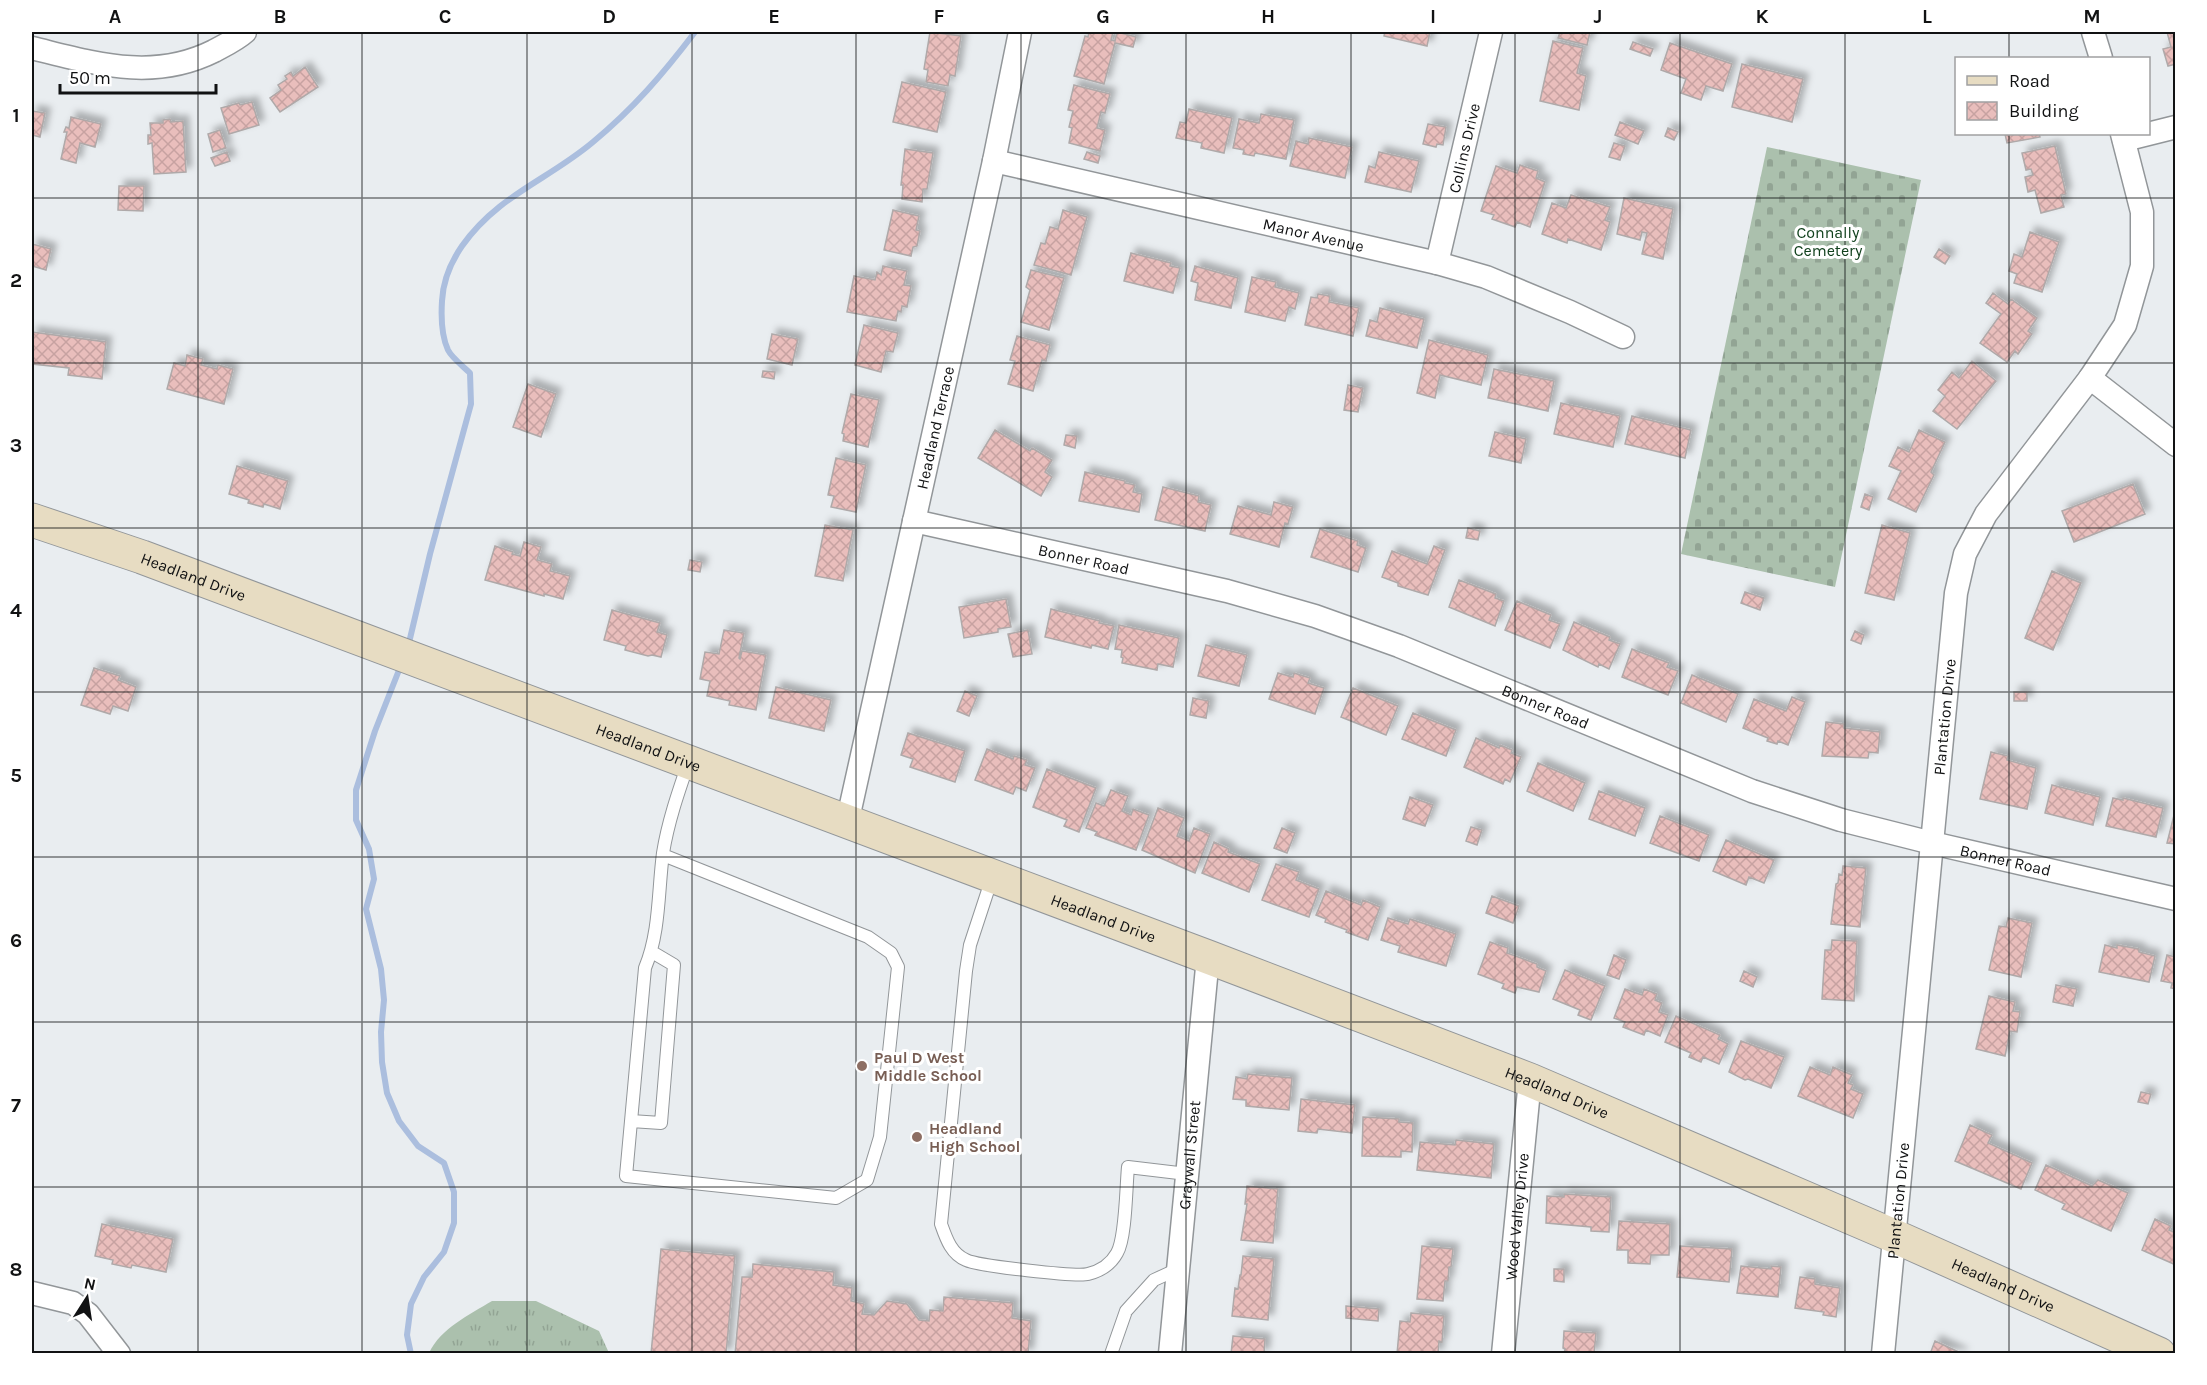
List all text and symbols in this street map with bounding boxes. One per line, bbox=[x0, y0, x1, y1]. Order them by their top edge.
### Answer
text: A bbox=[109, 5, 122, 28]
text: B bbox=[274, 5, 286, 28]
text: C bbox=[439, 5, 451, 28]
text: D bbox=[602, 5, 616, 28]
text: E bbox=[768, 5, 780, 28]
text: F bbox=[934, 5, 945, 28]
text: G bbox=[1096, 5, 1110, 28]
text: H bbox=[1261, 5, 1275, 28]
text: I bbox=[1430, 5, 1436, 28]
text: J bbox=[1594, 5, 1602, 28]
text: K bbox=[1755, 5, 1769, 28]
text: L bbox=[1922, 5, 1932, 28]
text: M bbox=[2083, 5, 2101, 28]
scale bar bbox=[60, 57, 216, 95]
legend bbox=[1955, 57, 2150, 135]
text: 50 m bbox=[69, 67, 111, 89]
text: Road bbox=[2009, 70, 2050, 92]
text: Building bbox=[2009, 100, 2079, 122]
street label: Collins Drive bbox=[1445, 101, 1484, 195]
text: 1 bbox=[12, 104, 20, 127]
street label: Manor Avenue bbox=[1261, 214, 1366, 256]
park label: Connally Cemetery bbox=[1794, 223, 1863, 260]
text: 2 bbox=[10, 269, 22, 292]
street label: Headland Terrace bbox=[912, 364, 958, 491]
text: 3 bbox=[10, 434, 22, 457]
street label: Bonner Road bbox=[1036, 540, 1131, 579]
street label: Headland Drive bbox=[138, 548, 249, 605]
text: 4 bbox=[10, 599, 22, 622]
street label: Plantation Drive bbox=[1930, 658, 1960, 776]
street label: Bonner Road bbox=[1499, 680, 1592, 733]
street label: Headland Drive bbox=[593, 719, 704, 776]
text: 5 bbox=[10, 764, 22, 787]
street label: Bonner Road bbox=[1958, 841, 2053, 880]
street label: Headland Drive bbox=[1048, 890, 1159, 947]
text: 6 bbox=[10, 929, 22, 952]
place label: Paul D West Middle School bbox=[874, 1048, 982, 1085]
marker: Paul D West Middle School bbox=[855, 1059, 869, 1073]
street label: Headland Drive bbox=[1502, 1062, 1612, 1123]
text: 7 bbox=[11, 1094, 21, 1117]
street label: Graywall Street bbox=[1175, 1100, 1204, 1210]
place label: Headland High School bbox=[929, 1119, 1021, 1156]
marker: Headland High School bbox=[910, 1130, 924, 1144]
street label: Plantation Drive bbox=[1883, 1142, 1913, 1260]
street label: Wood Valley Drive bbox=[1501, 1152, 1533, 1281]
street label: Headland Drive bbox=[1949, 1254, 2058, 1316]
text: 8 bbox=[10, 1258, 22, 1281]
north arrow bbox=[57, 1268, 117, 1328]
text: N bbox=[82, 1273, 98, 1294]

